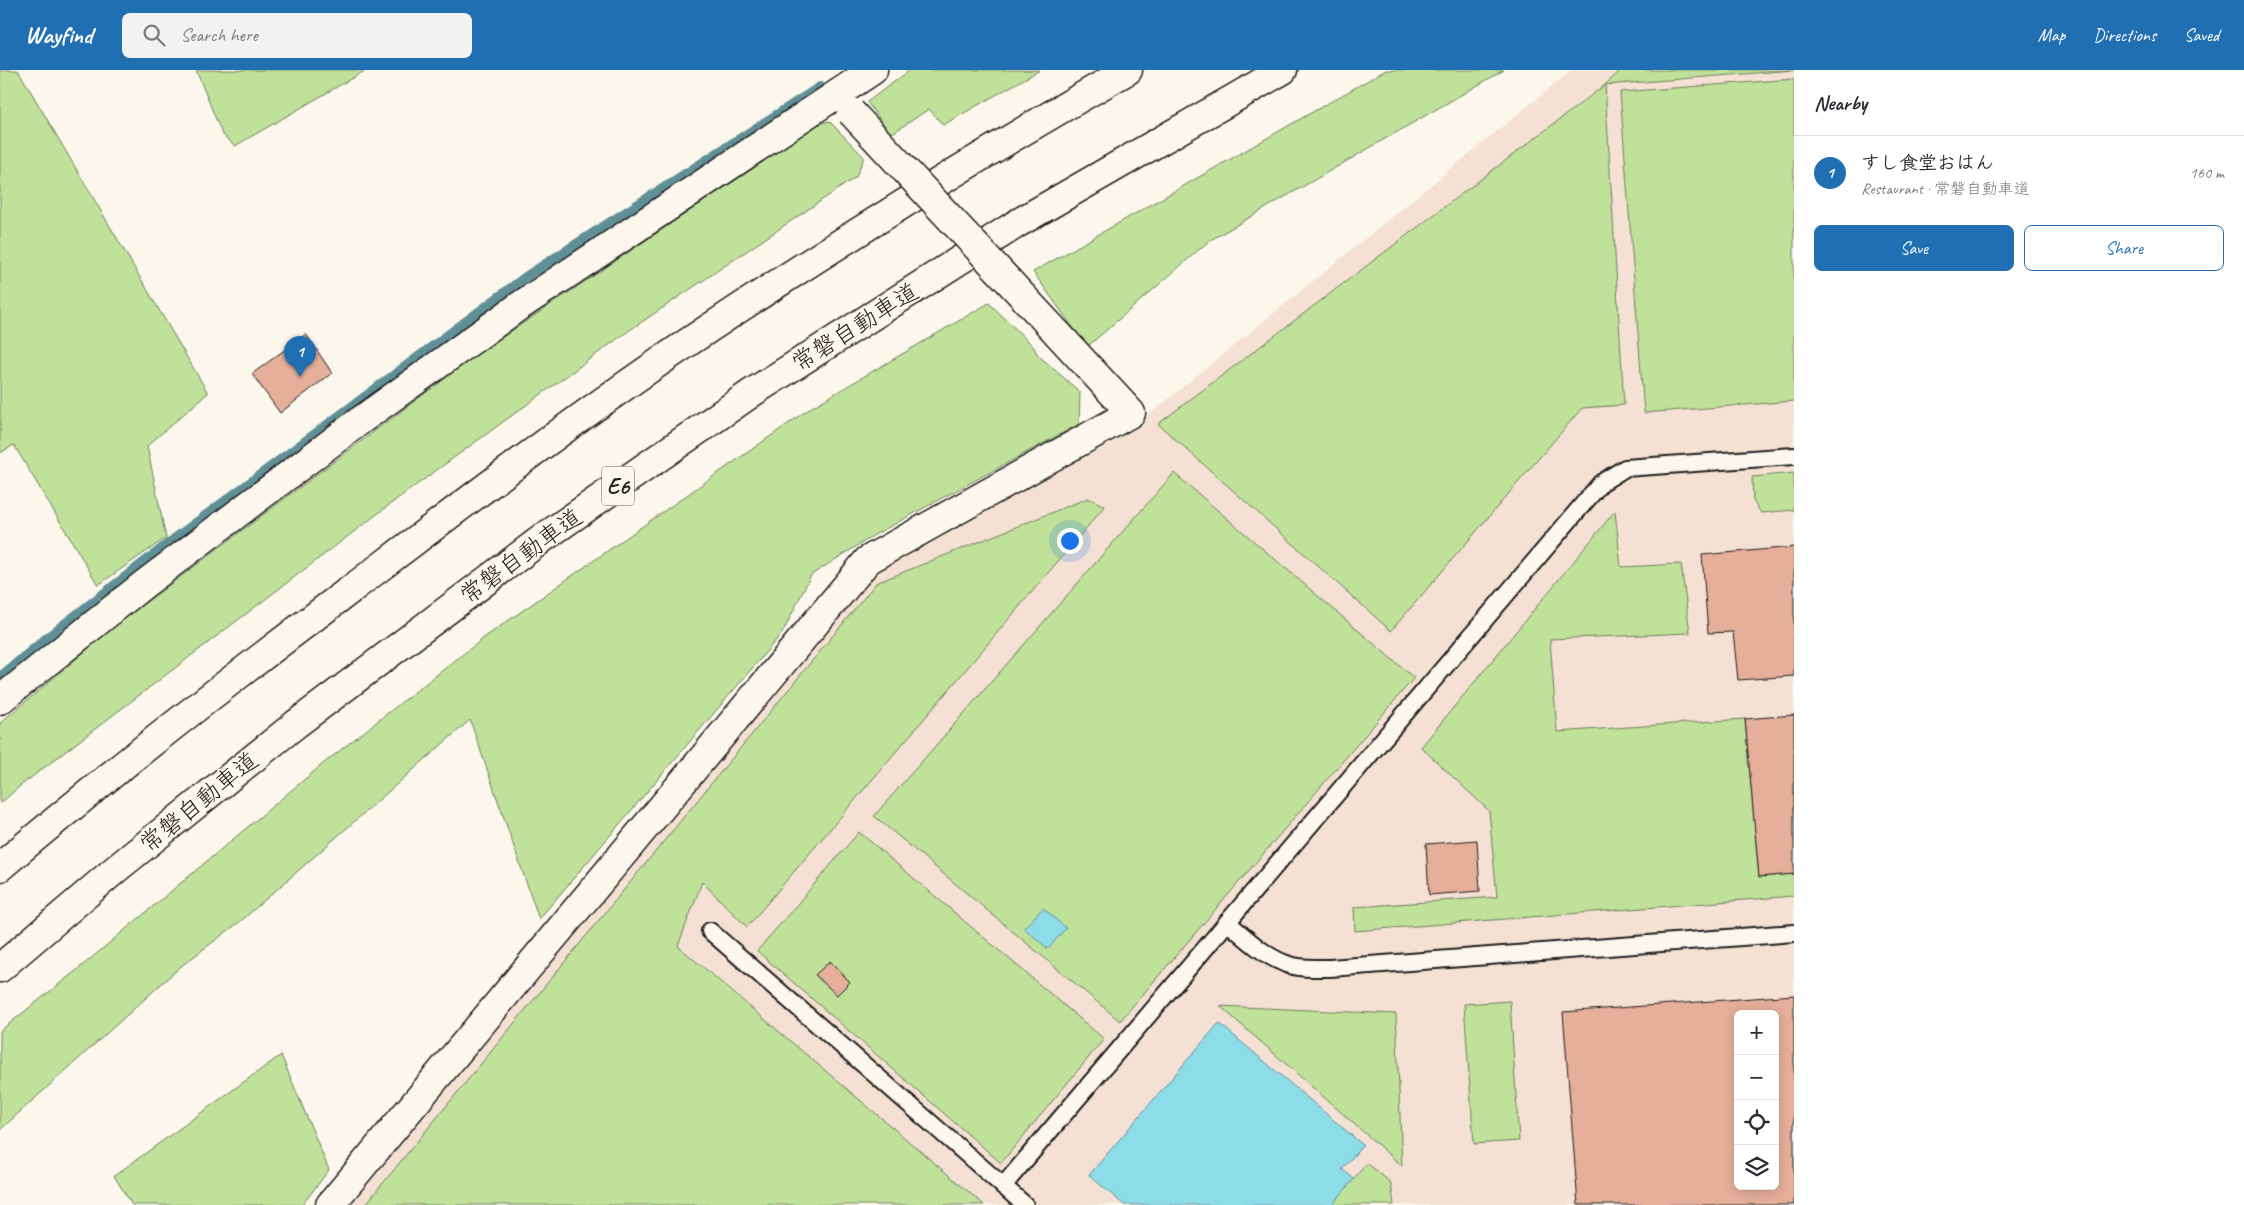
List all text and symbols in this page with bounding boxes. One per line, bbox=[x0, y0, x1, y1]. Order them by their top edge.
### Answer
search box bbox=[122, 13, 472, 58]
text: Wayfind bbox=[25, 20, 92, 50]
icon: search bbox=[140, 21, 168, 49]
text: Search here bbox=[180, 23, 258, 47]
text: Map bbox=[2038, 24, 2065, 46]
text: Directions bbox=[2093, 24, 2156, 46]
text: Saved bbox=[2184, 24, 2219, 46]
text: Nearby bbox=[1814, 90, 1867, 116]
text: すし食堂おはん bbox=[1861, 151, 1994, 175]
text: 1 bbox=[1826, 163, 1834, 183]
text: 160 m bbox=[2190, 163, 2224, 183]
text: Restaurant · 常磐自動車道 bbox=[1861, 179, 2030, 199]
button: Save bbox=[1814, 225, 2014, 271]
button: Share bbox=[2024, 225, 2224, 271]
street label: 常磐自動車道 bbox=[786, 276, 924, 378]
pin: 1 bbox=[284, 336, 316, 377]
road number: E6 bbox=[602, 466, 634, 506]
street label: 常磐自動車道 bbox=[454, 502, 588, 610]
your location bbox=[1057, 528, 1083, 554]
street label: 常磐自動車道 bbox=[134, 745, 264, 859]
map controls bbox=[1734, 1010, 1779, 1190]
button: + bbox=[1734, 1010, 1779, 1055]
button: − bbox=[1734, 1055, 1779, 1100]
button: locate bbox=[1734, 1100, 1779, 1145]
button: layers bbox=[1734, 1145, 1779, 1190]

